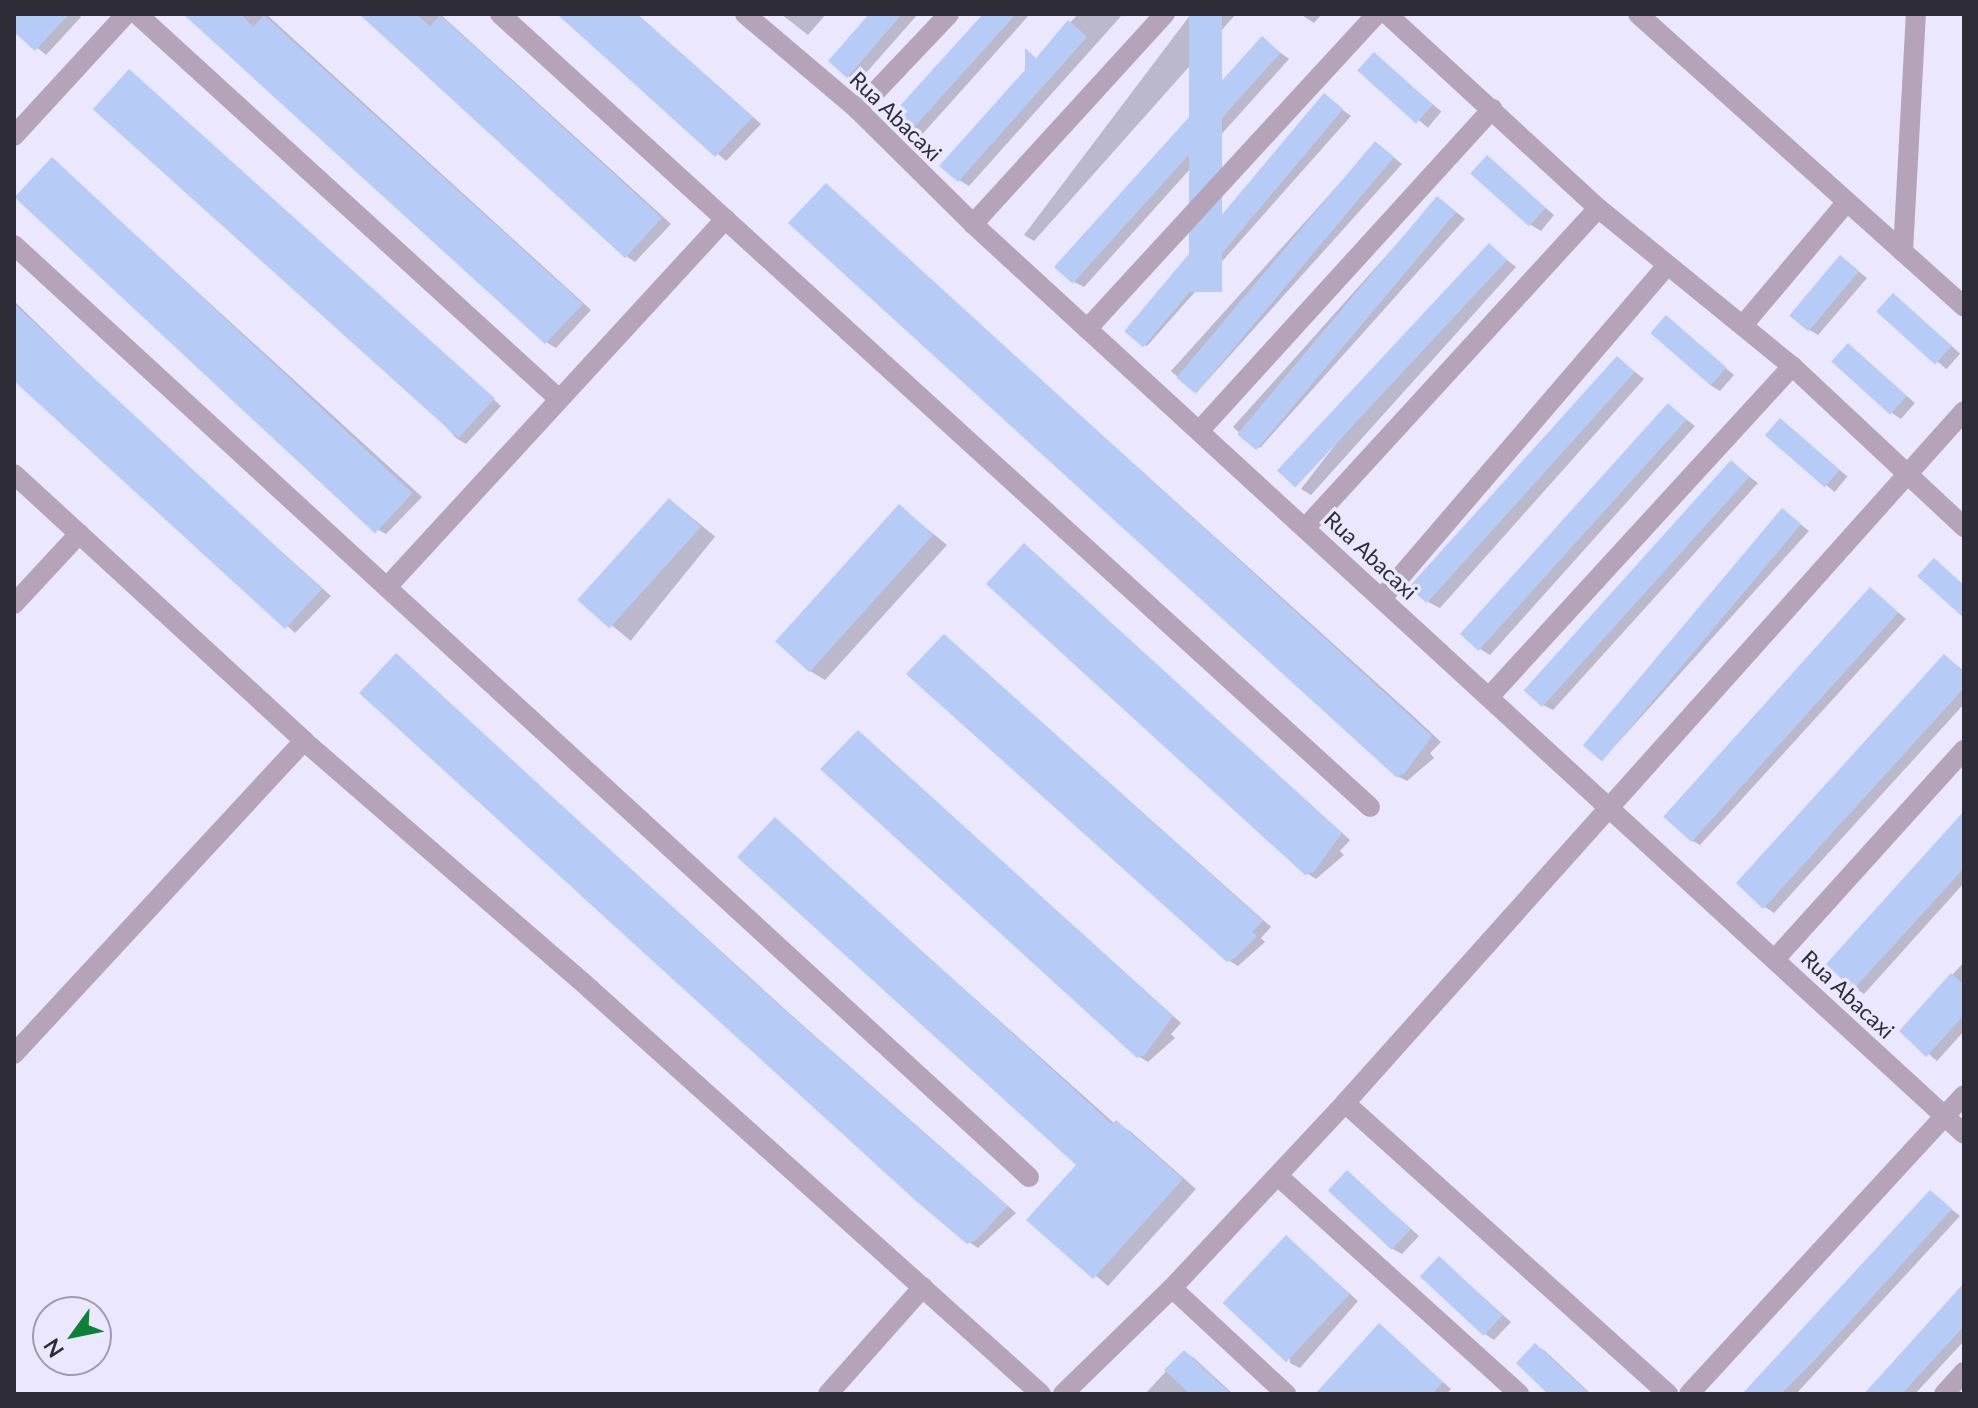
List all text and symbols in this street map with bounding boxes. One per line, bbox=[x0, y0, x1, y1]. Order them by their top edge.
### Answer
street label: Rua Abacaxi bbox=[844, 66, 948, 166]
street label: Rua Abacaxi bbox=[1319, 505, 1423, 605]
street label: Rua Abacaxi bbox=[1796, 944, 1900, 1044]
north arrow bbox=[32, 1296, 112, 1376]
text: N bbox=[37, 1334, 69, 1363]

